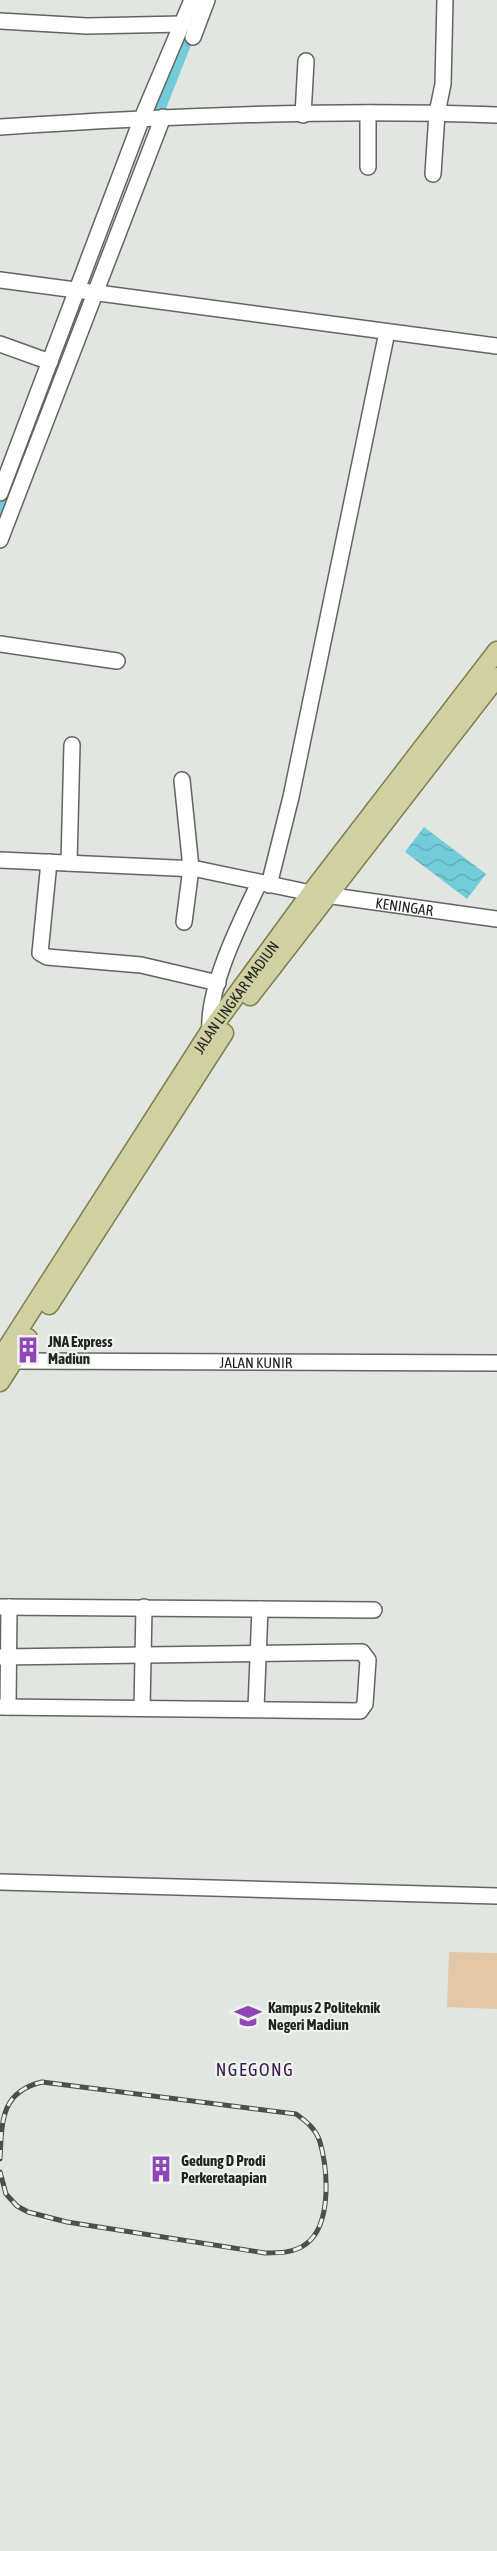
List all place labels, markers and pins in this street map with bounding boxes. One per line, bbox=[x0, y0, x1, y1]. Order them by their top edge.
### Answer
place label: JNA Express Madiun bbox=[47, 1333, 113, 1367]
building icon: JNA Express Madiun bbox=[13, 1335, 43, 1365]
place label: Kampus 2 Politeknik Negeri Madiun bbox=[268, 1999, 381, 2033]
school or university icon: Kampus 2 Politeknik Negeri Madiun bbox=[233, 2001, 263, 2031]
place label: Gedung D Prodi Perkeretaapian bbox=[181, 2152, 267, 2186]
building icon: Gedung D Prodi Perkeretaapian bbox=[146, 2154, 176, 2184]

